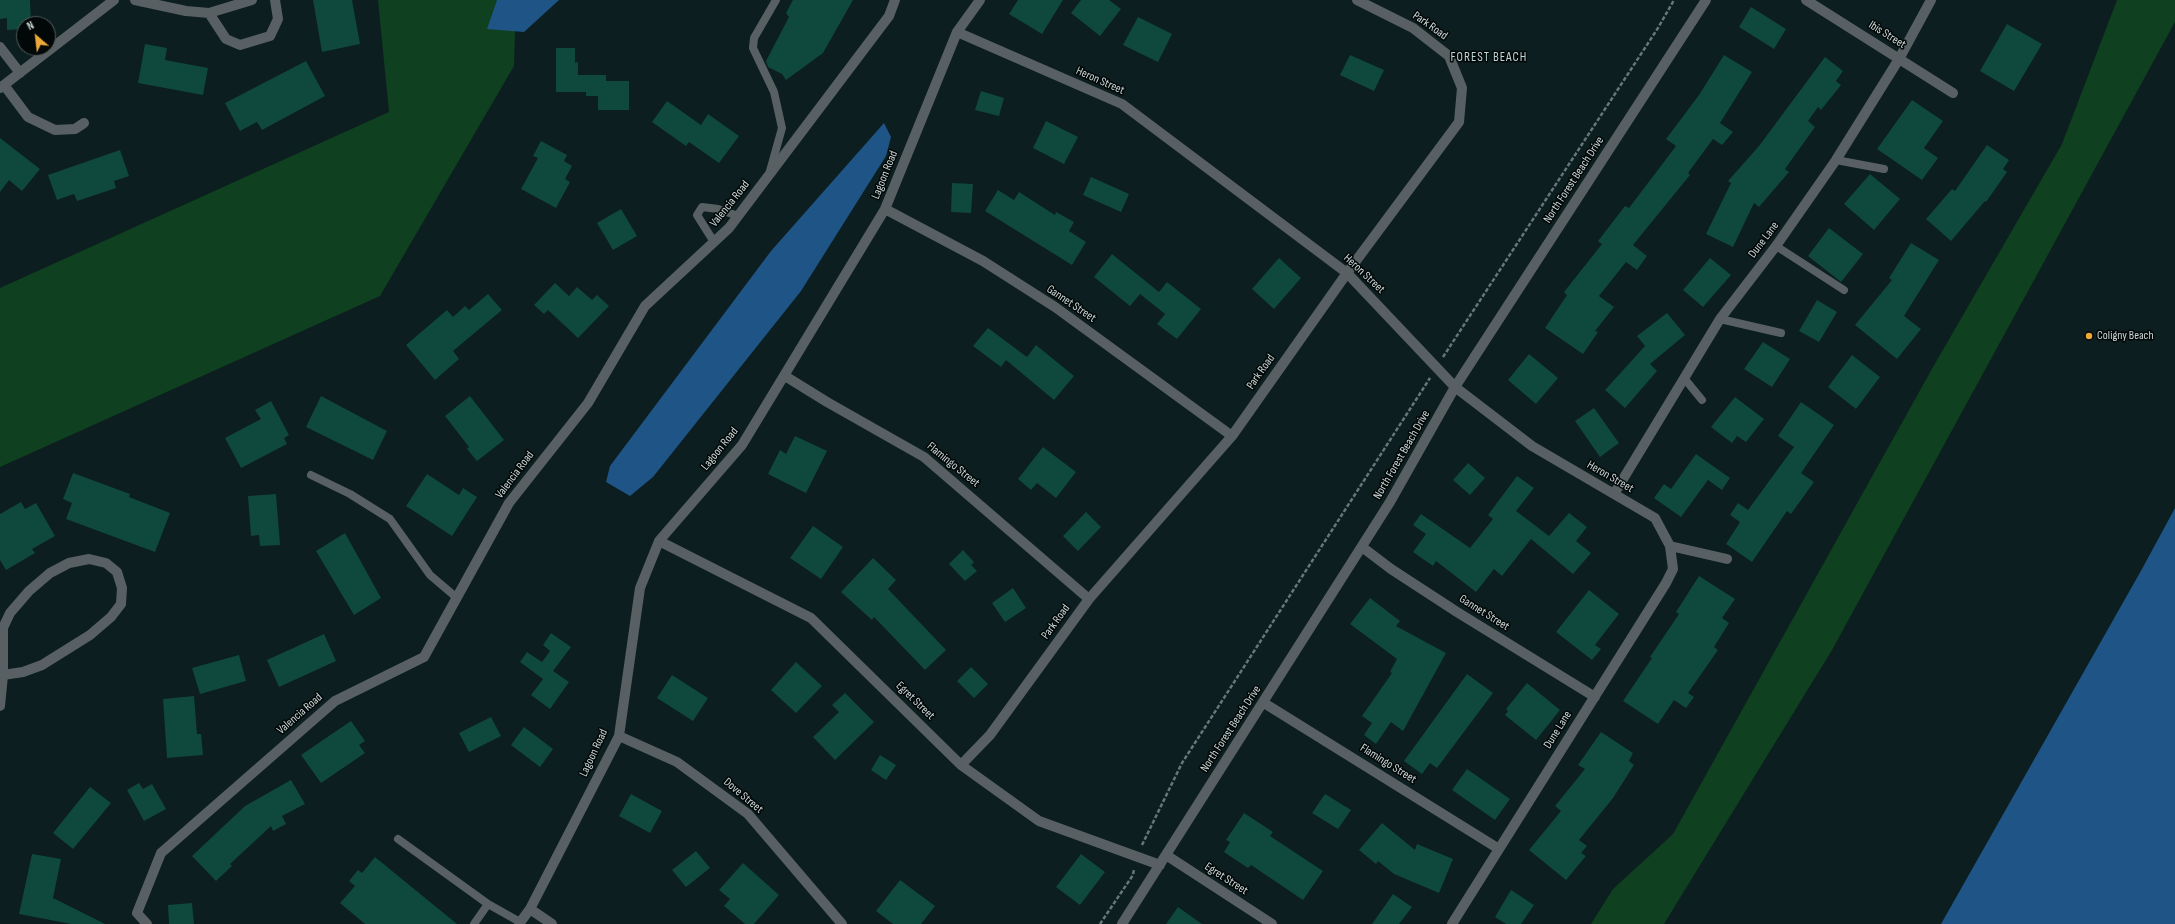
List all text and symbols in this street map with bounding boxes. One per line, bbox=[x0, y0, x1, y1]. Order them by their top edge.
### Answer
street label: Park Road bbox=[1410, 9, 1450, 43]
north arrow bbox=[16, 16, 56, 56]
street label: Ibis Street bbox=[1866, 18, 1908, 52]
text: N bbox=[25, 19, 36, 33]
district label: FOREST BEACH bbox=[1451, 50, 1527, 66]
street label: Heron Street bbox=[1074, 64, 1126, 98]
street label: North Forest Beach Drive bbox=[1541, 134, 1607, 226]
street label: Lagoon Road bbox=[869, 149, 901, 201]
street label: Valencia Road bbox=[707, 178, 753, 230]
street label: Dune Lane bbox=[1746, 219, 1782, 261]
street label: Heron Street bbox=[1340, 251, 1388, 297]
street label: Gannet Street bbox=[1044, 282, 1098, 326]
place label: Coligny Beach bbox=[2097, 329, 2154, 343]
marker: Coligny Beach bbox=[2084, 331, 2094, 341]
street label: Park Road bbox=[1244, 352, 1278, 392]
street label: North Forest Beach Drive bbox=[1371, 408, 1433, 502]
street label: Lagoon Road bbox=[698, 425, 742, 473]
street label: Flamingo Street bbox=[924, 439, 982, 491]
street label: Valencia Road bbox=[493, 449, 537, 501]
street label: Heron Street bbox=[1584, 458, 1636, 496]
street label: Gannet Street bbox=[1456, 592, 1512, 634]
street label: Park Road bbox=[1039, 602, 1073, 642]
street label: Egret Street bbox=[892, 679, 938, 723]
street label: North Forest Beach Drive bbox=[1198, 683, 1264, 775]
street label: Valencia Road bbox=[274, 690, 326, 738]
street label: Dune Lane bbox=[1541, 708, 1575, 752]
street label: Lagoon Road bbox=[577, 727, 611, 779]
street label: Flamingo Street bbox=[1357, 741, 1419, 787]
street label: Dove Street bbox=[720, 775, 766, 817]
street label: Egret Street bbox=[1202, 860, 1250, 898]

